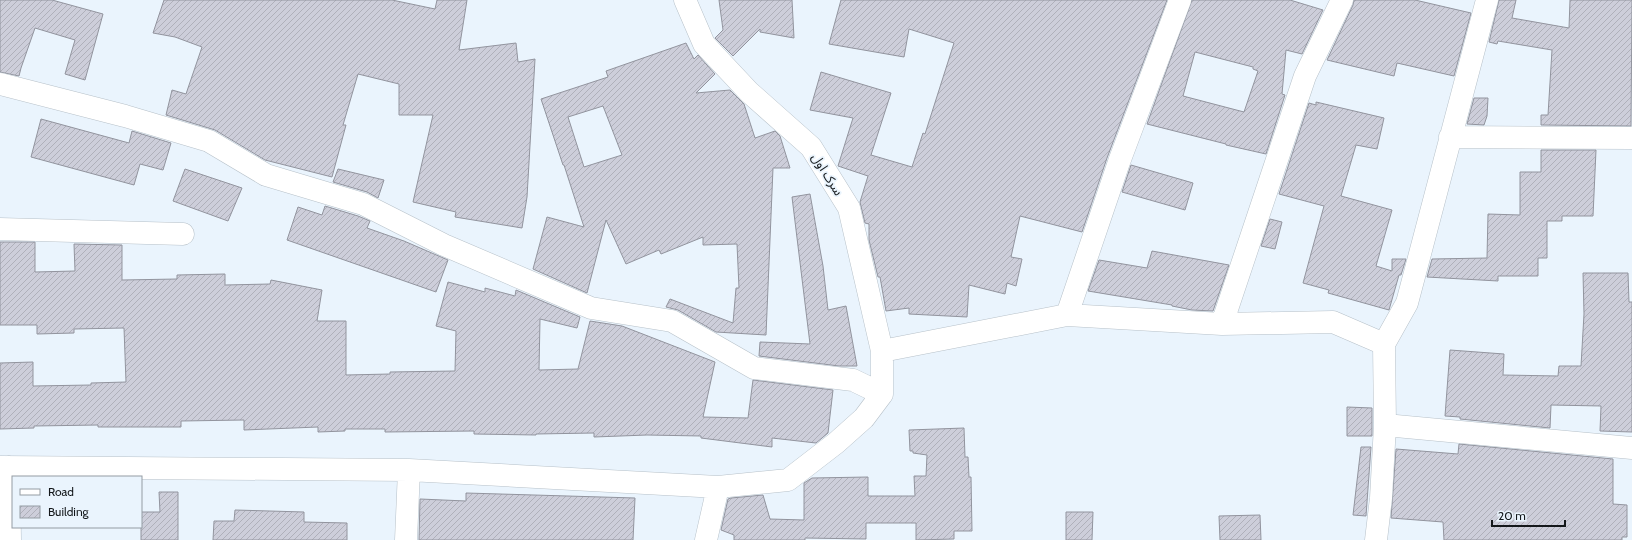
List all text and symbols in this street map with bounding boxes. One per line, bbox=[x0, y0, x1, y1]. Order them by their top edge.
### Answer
street label: سرک اول bbox=[808, 150, 847, 199]
legend bbox=[12, 476, 142, 528]
text: Road bbox=[48, 484, 74, 499]
scale bar bbox=[1492, 502, 1565, 528]
text: Building bbox=[48, 504, 90, 519]
text: 20 m bbox=[1498, 508, 1526, 523]

